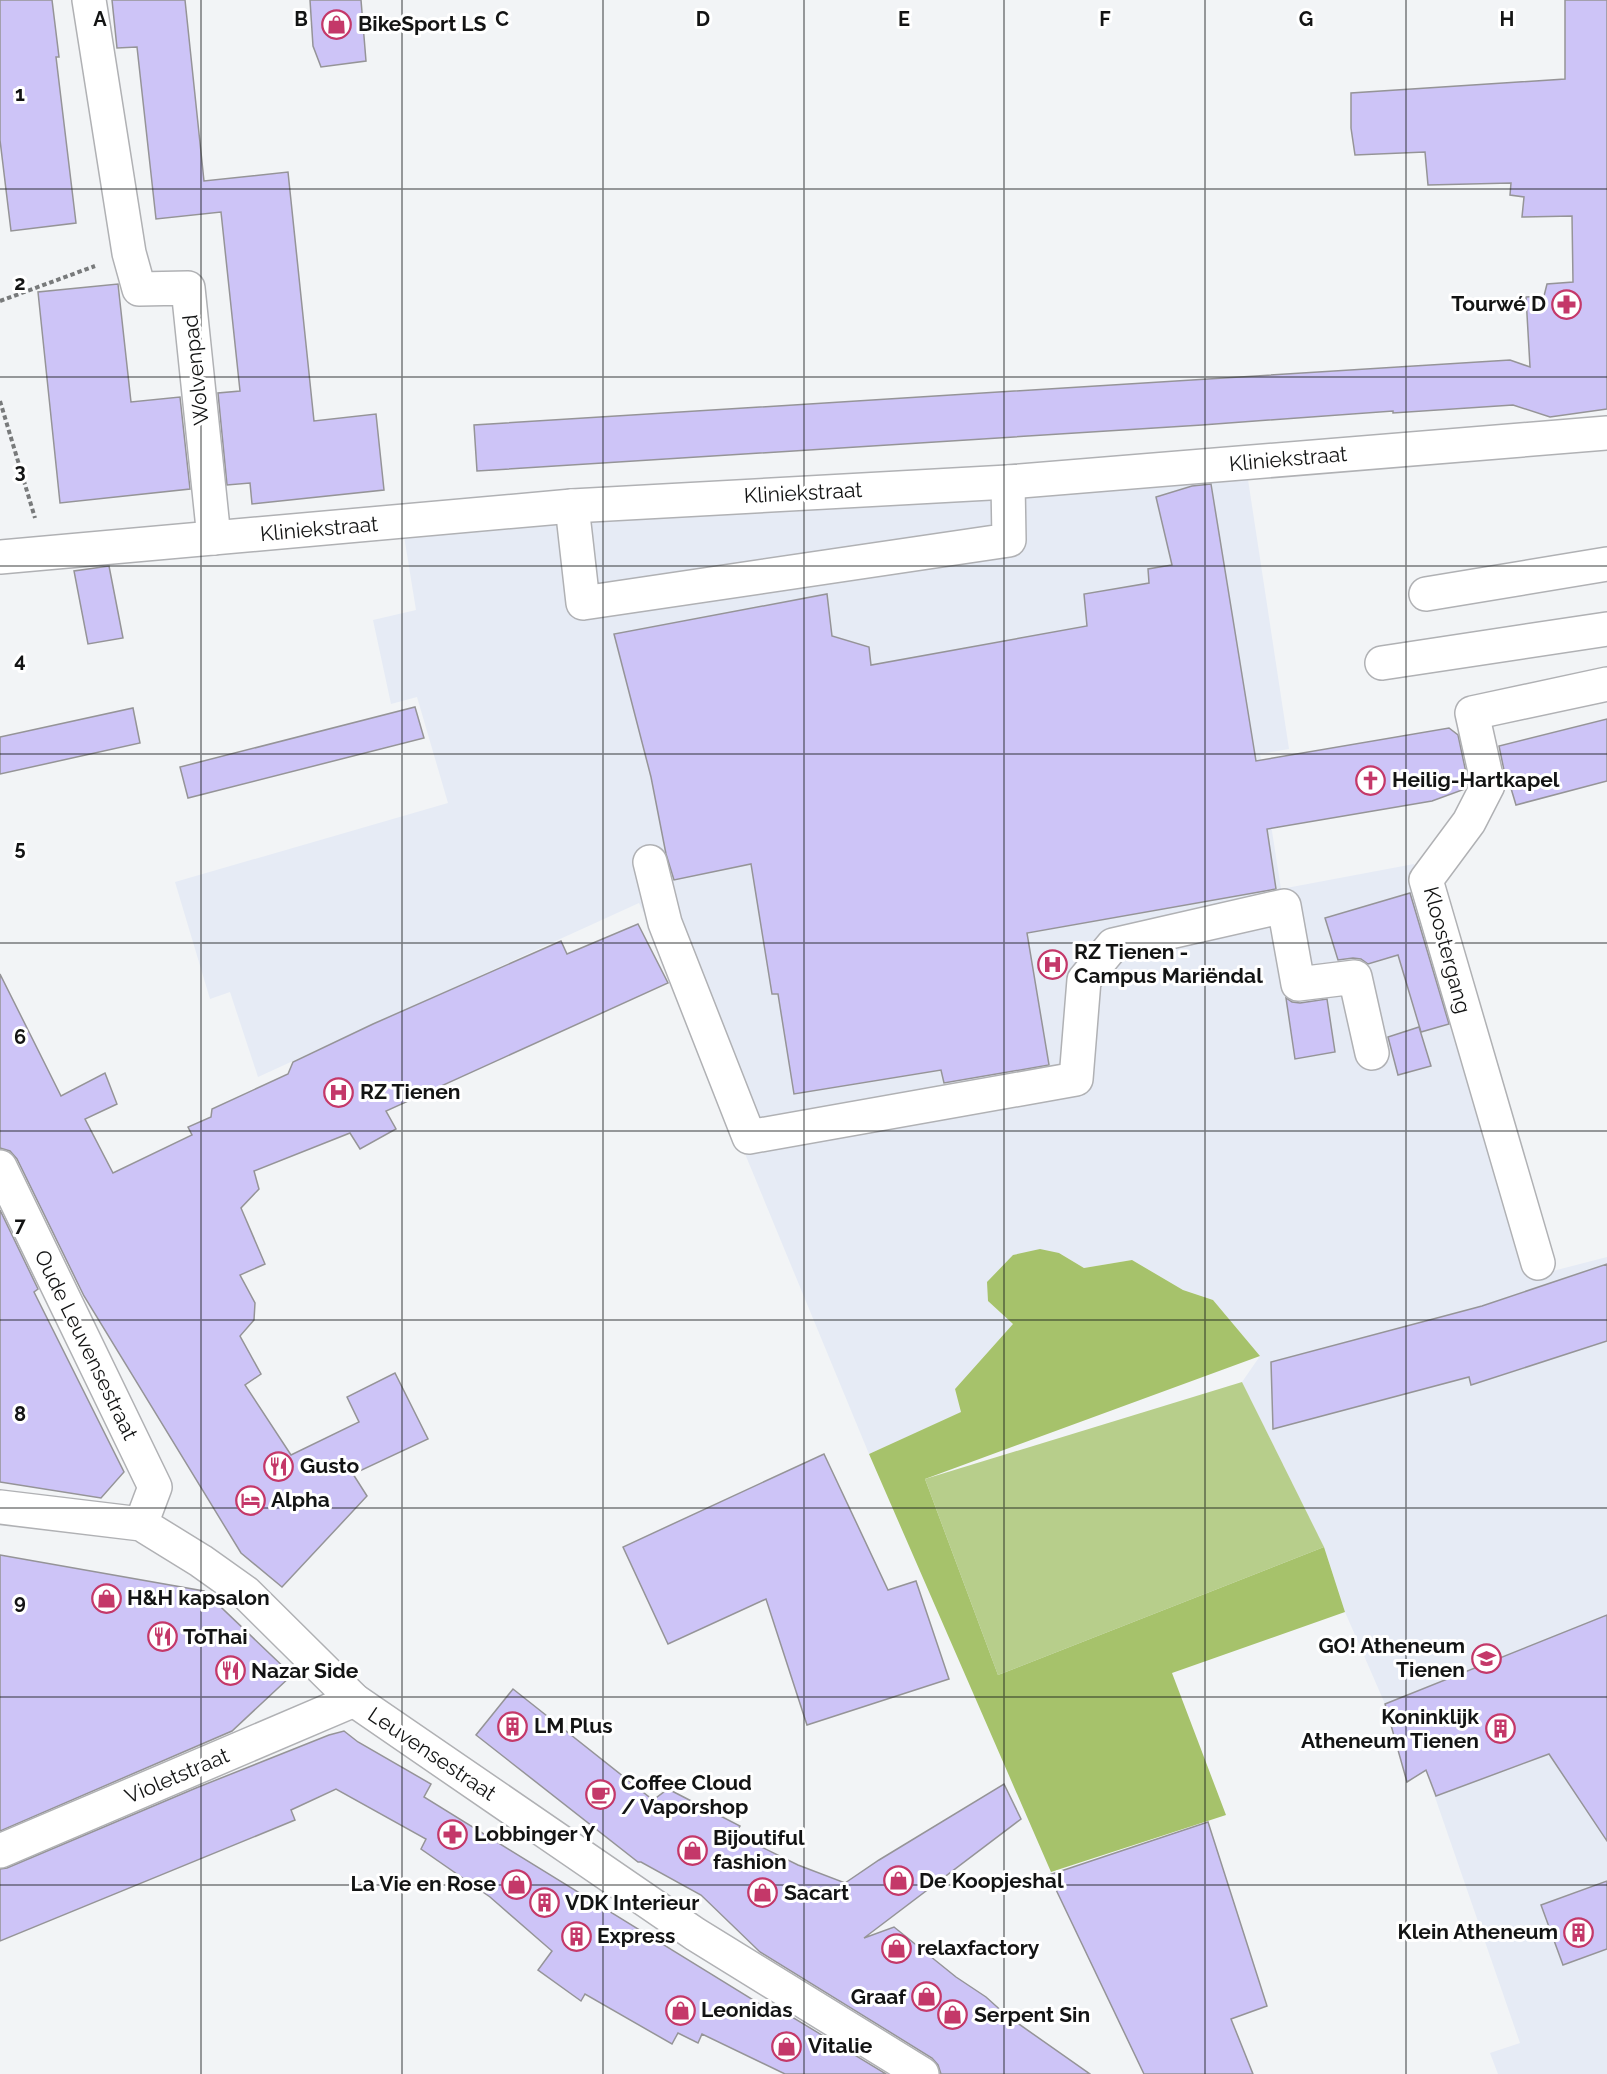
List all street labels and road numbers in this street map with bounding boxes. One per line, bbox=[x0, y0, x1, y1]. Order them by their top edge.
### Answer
street label: Wolvenpad bbox=[177, 313, 214, 427]
street label: Kliniekstraat bbox=[1228, 441, 1348, 476]
street label: Kliniekstraat bbox=[743, 477, 863, 508]
street label: Kliniekstraat bbox=[259, 511, 379, 546]
street label: Kloostergang bbox=[1419, 884, 1476, 1016]
street label: Oude Leuvensestraat bbox=[30, 1246, 143, 1444]
street label: Leuvensestraat bbox=[364, 1702, 501, 1806]
street label: Violetstraat bbox=[121, 1742, 233, 1809]

